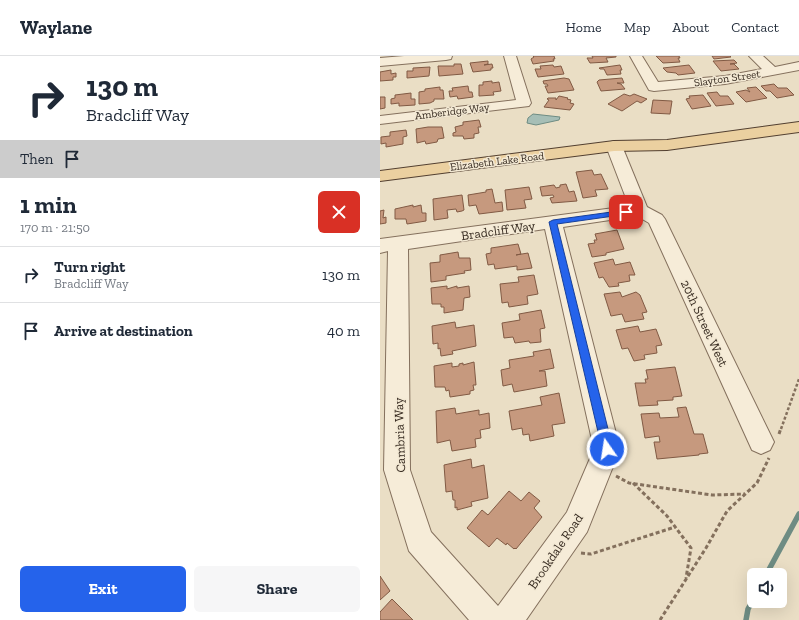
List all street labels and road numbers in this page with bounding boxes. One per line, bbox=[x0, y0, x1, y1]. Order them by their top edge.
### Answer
street label: Slayton Street bbox=[693, 67, 762, 90]
street label: Amberidge Way bbox=[414, 100, 491, 123]
street label: Elizabeth Lake Road bbox=[449, 149, 545, 174]
street label: Bradcliff Way bbox=[460, 218, 536, 243]
street label: 20th Street West bbox=[678, 277, 731, 369]
street label: Cambria Way bbox=[391, 397, 408, 473]
street label: Brookdale Road bbox=[525, 511, 586, 592]

